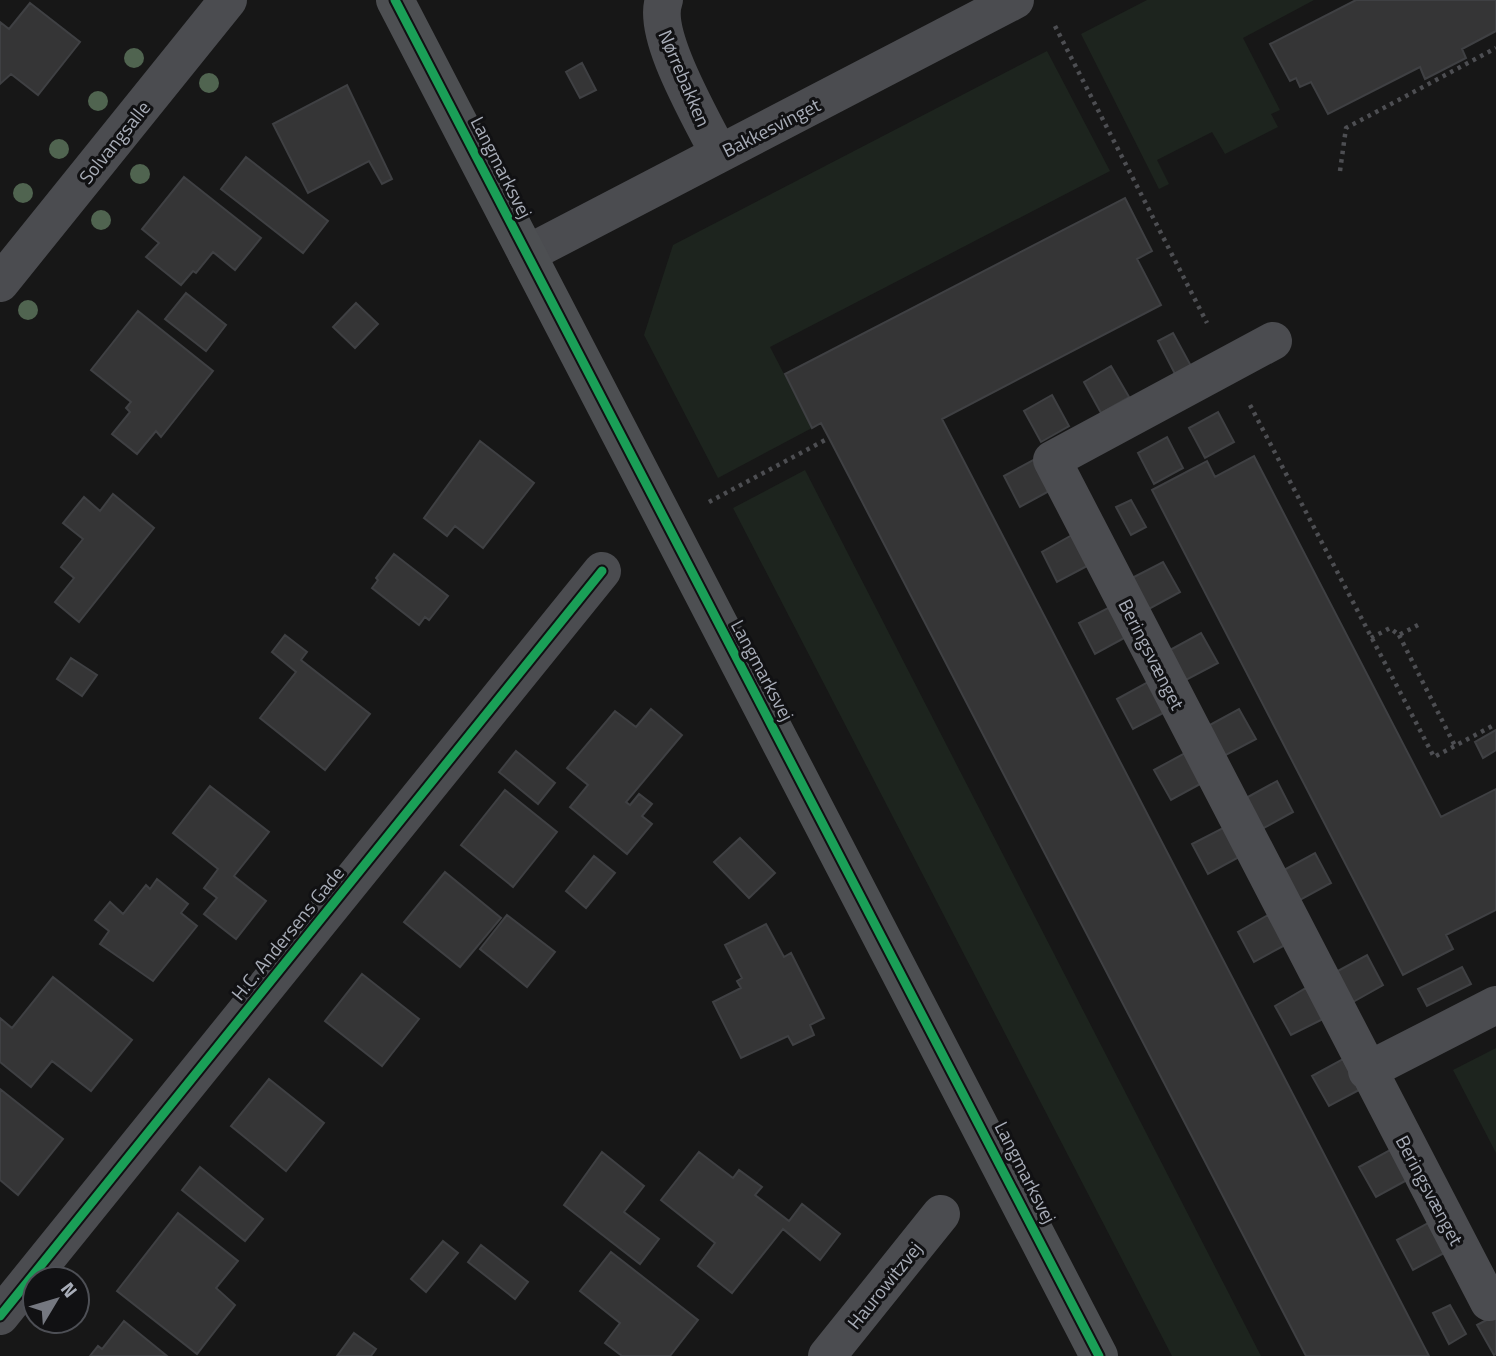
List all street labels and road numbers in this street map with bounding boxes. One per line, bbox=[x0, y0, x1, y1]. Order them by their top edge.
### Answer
street label: Nørrebakken bbox=[652, 25, 718, 131]
street label: Bakkesvinget bbox=[717, 90, 826, 164]
street label: Solvangsalle bbox=[71, 94, 157, 190]
street label: Langmarksvej bbox=[464, 111, 540, 223]
street label: Beringsvænget bbox=[1112, 593, 1193, 715]
street label: Langmarksvej bbox=[724, 614, 802, 726]
street label: H.C. Andersens Gade bbox=[224, 860, 350, 1006]
street label: Langmarksvej bbox=[988, 1116, 1064, 1228]
street label: Beringsvænget bbox=[1389, 1130, 1471, 1251]
street label: Haurowitzvej bbox=[840, 1235, 928, 1335]

